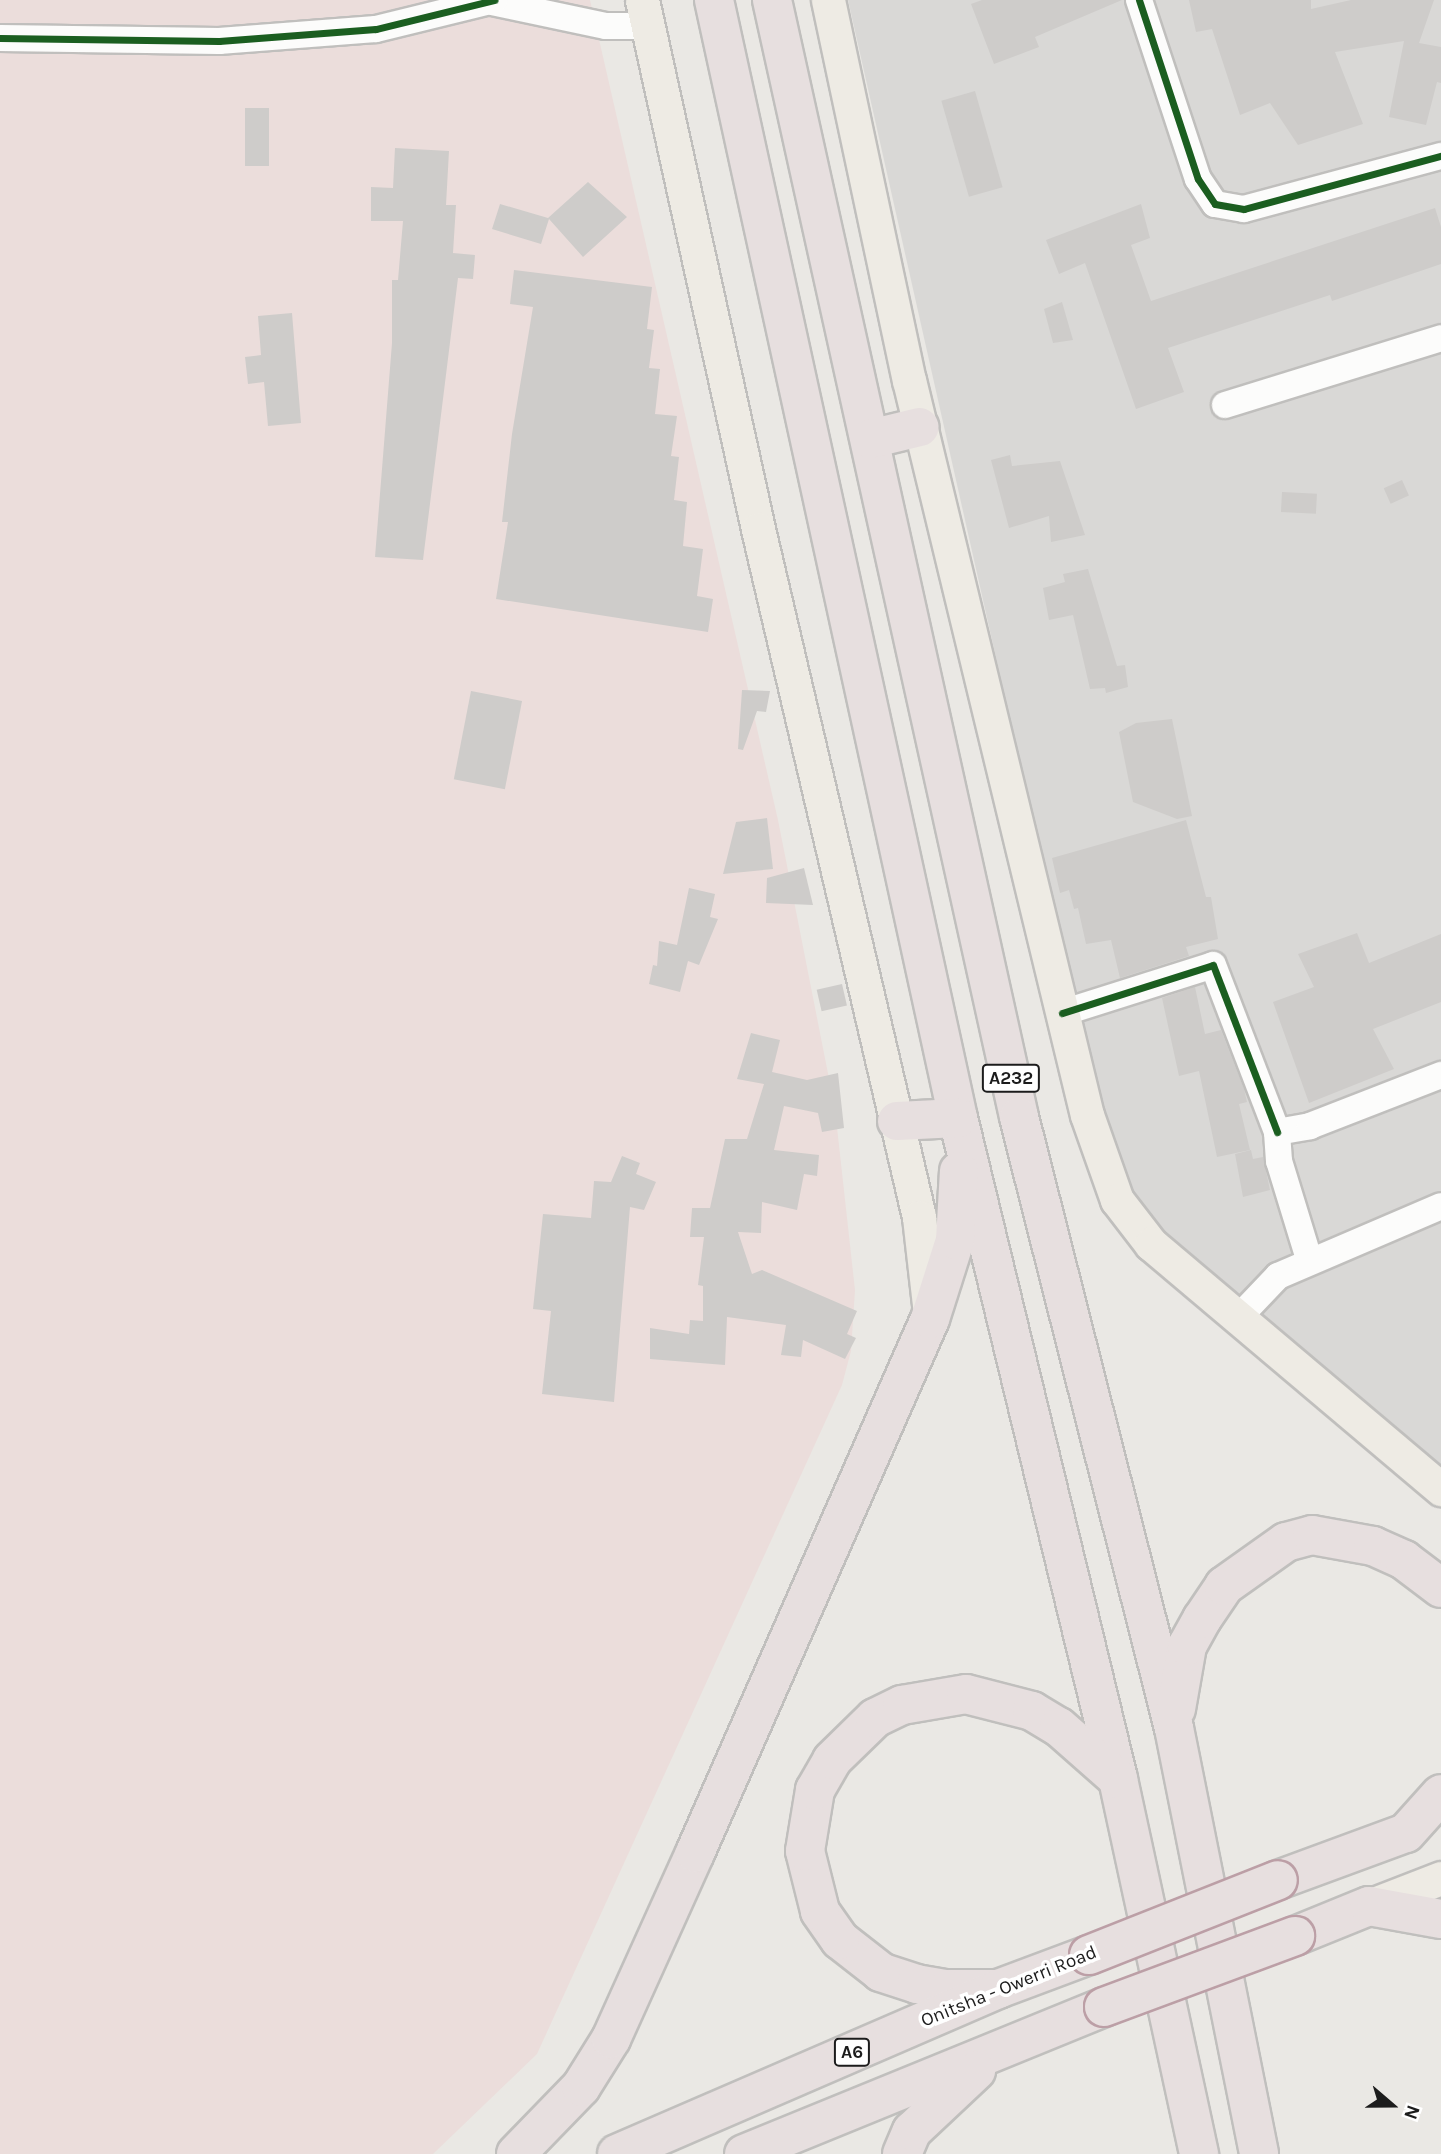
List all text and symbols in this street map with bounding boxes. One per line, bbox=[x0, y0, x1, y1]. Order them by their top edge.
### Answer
road number: A232 bbox=[981, 1064, 1041, 1092]
street label: Onitsha - Owerri Road bbox=[918, 1941, 1100, 2033]
road number: A6 bbox=[833, 2038, 871, 2066]
north arrow bbox=[1357, 2070, 1427, 2140]
text: N bbox=[1399, 2102, 1424, 2122]

